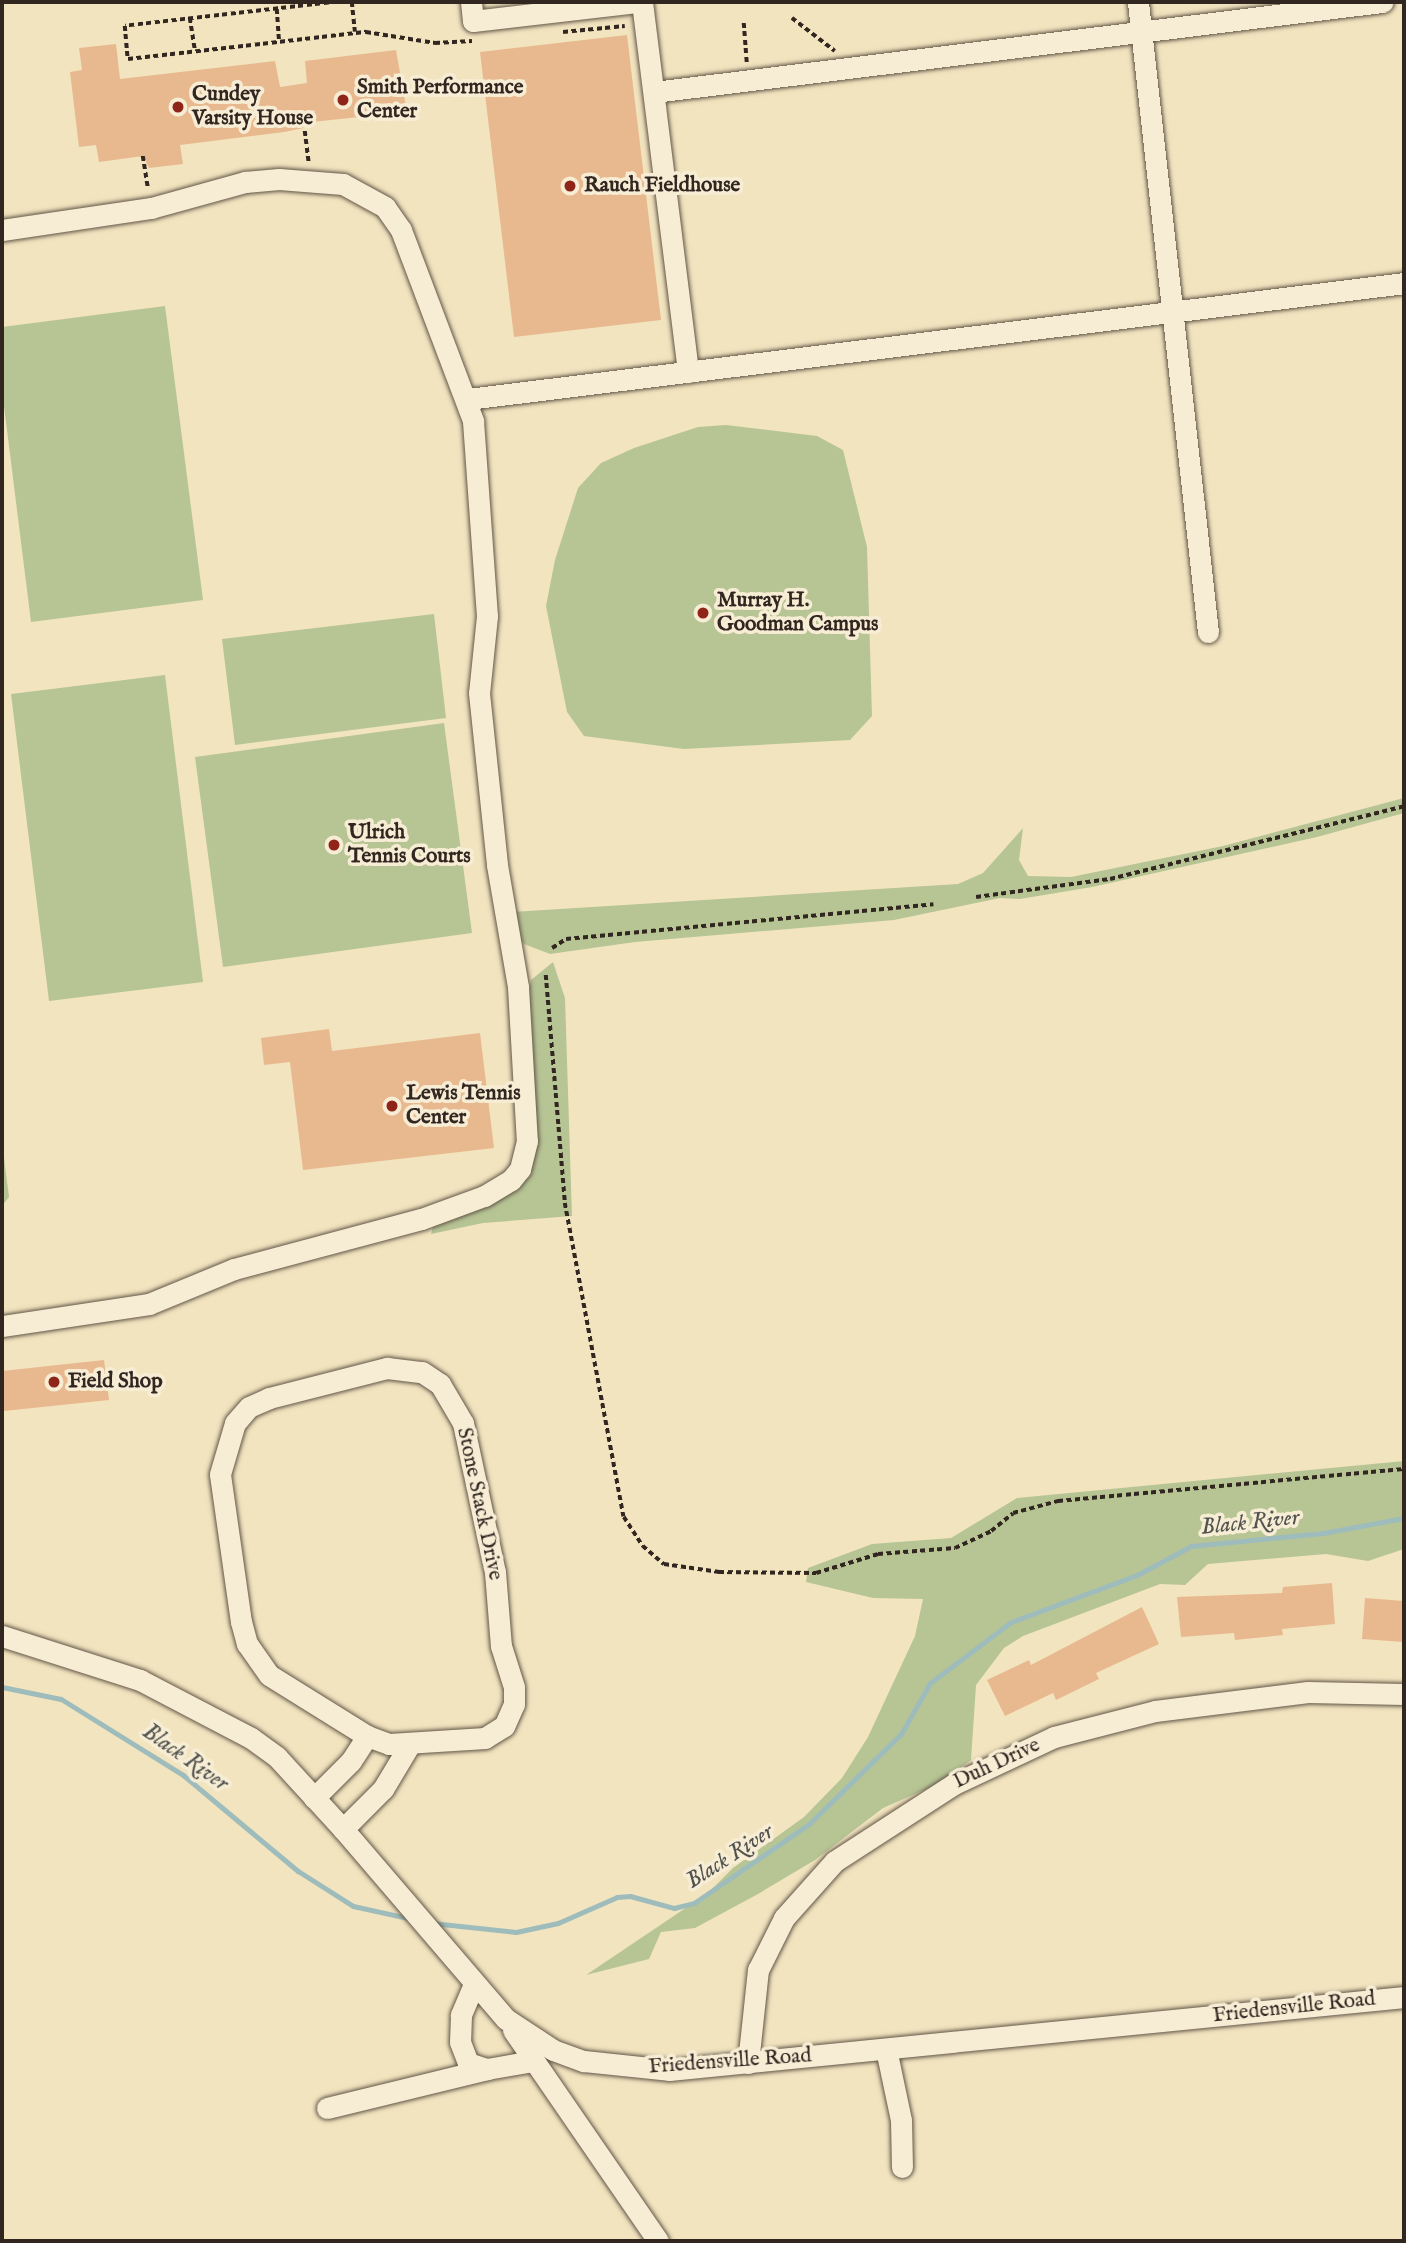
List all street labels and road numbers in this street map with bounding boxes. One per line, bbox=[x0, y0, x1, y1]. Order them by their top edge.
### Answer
street label: Stone Stack Drive bbox=[451, 1425, 507, 1583]
street label: Duh Drive bbox=[950, 1733, 1044, 1795]
street label: Friedensville Road bbox=[1211, 1987, 1377, 2029]
street label: Friedensville Road bbox=[648, 2044, 812, 2080]

